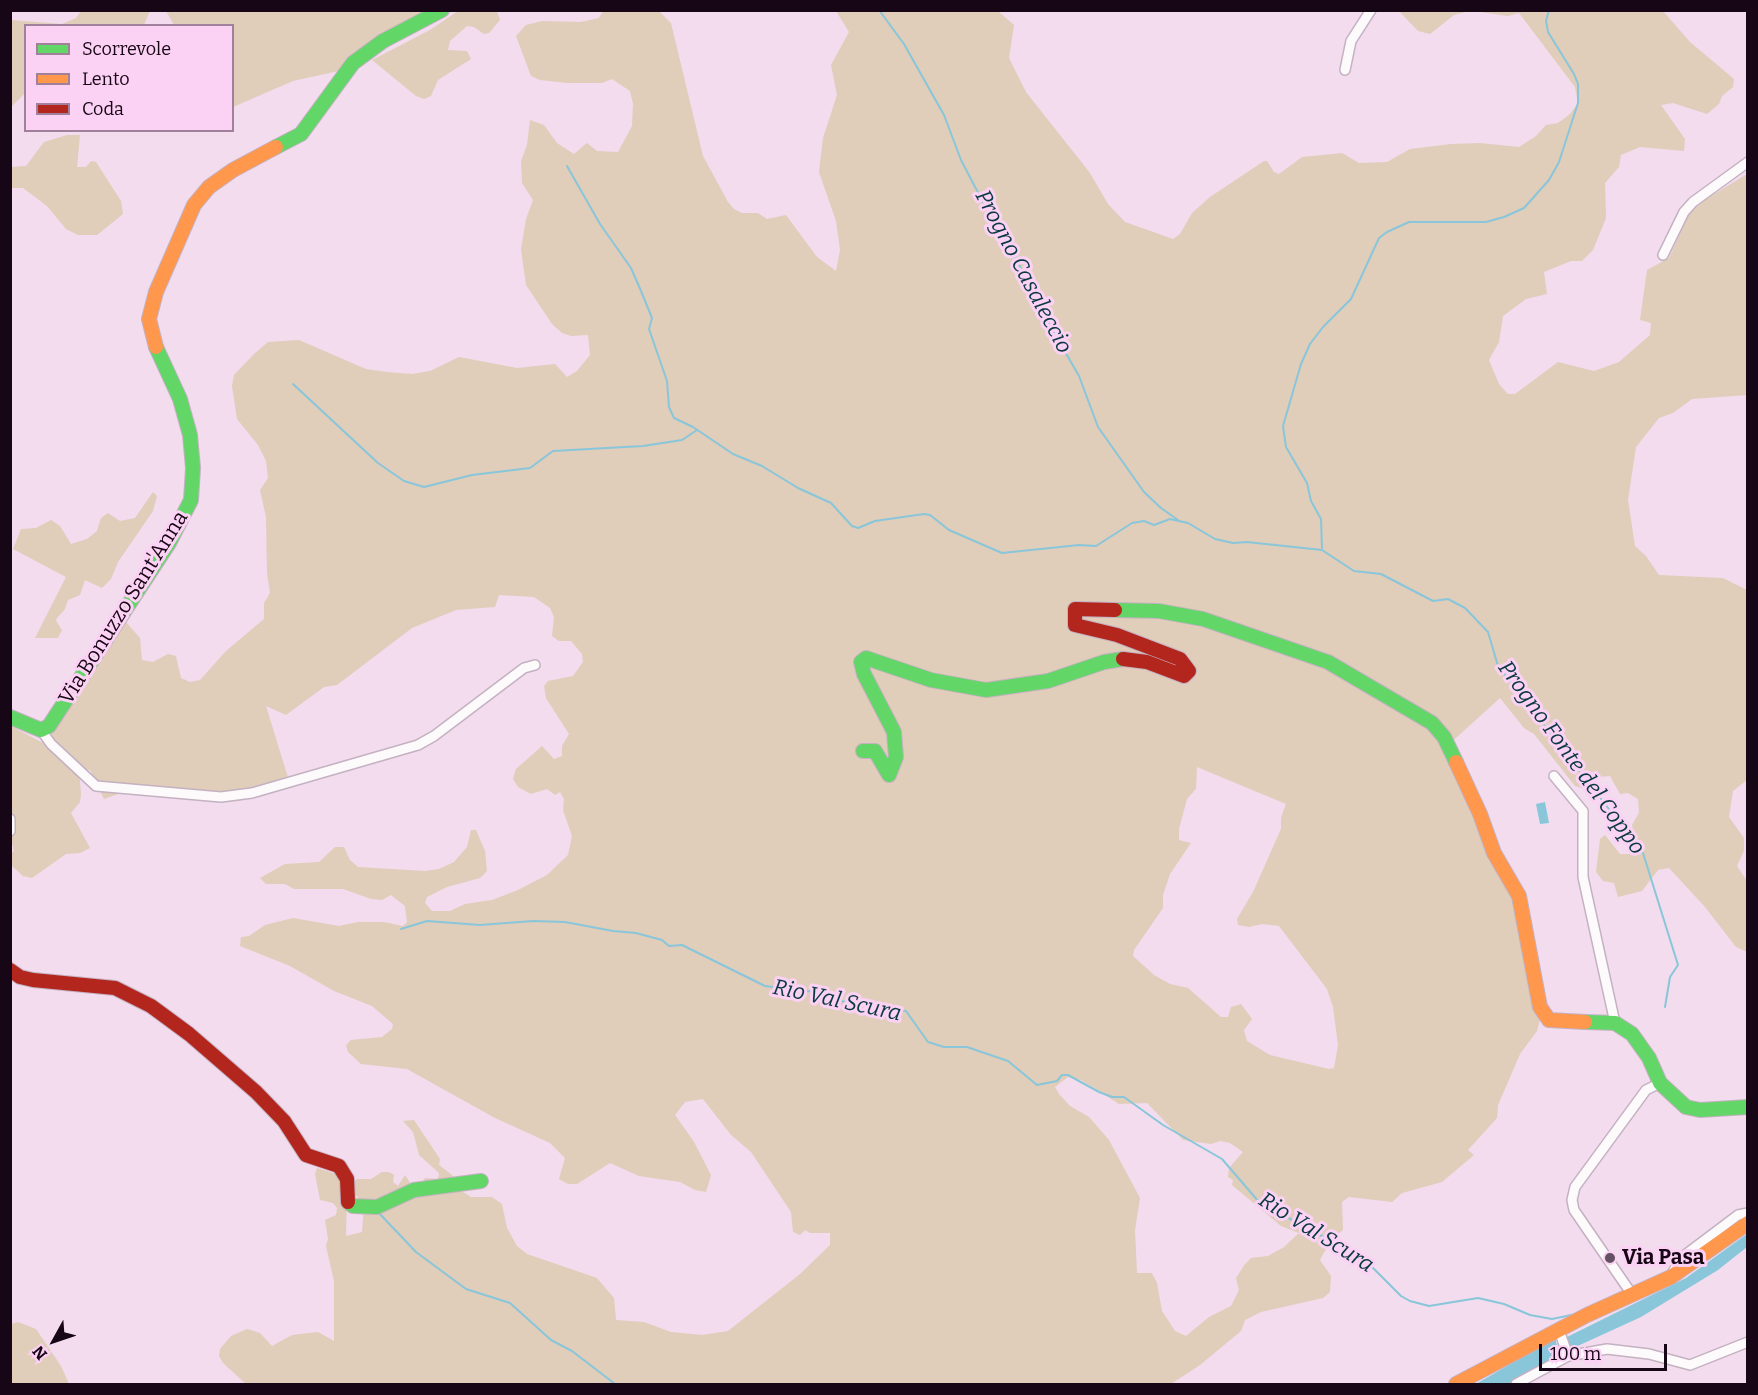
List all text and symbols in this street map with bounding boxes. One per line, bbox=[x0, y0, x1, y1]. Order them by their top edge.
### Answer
legend bbox=[24, 24, 234, 132]
text: Scorrevole bbox=[82, 38, 171, 60]
text: Lento bbox=[82, 68, 130, 90]
text: Coda bbox=[82, 98, 124, 120]
water label: Progno Casaleccio bbox=[969, 186, 1077, 358]
street label: Via Bonuzzo Sant'Anna bbox=[54, 507, 194, 709]
water label: Progno Fonte del Coppo bbox=[1492, 656, 1650, 860]
water label: Rio Val Scura bbox=[770, 975, 904, 1027]
water label: Rio Val Scura bbox=[1254, 1187, 1378, 1279]
place label: Via Pasa bbox=[1622, 1245, 1705, 1271]
marker: Via Pasa bbox=[1603, 1251, 1617, 1265]
north arrow bbox=[24, 1311, 84, 1371]
scale bar bbox=[1542, 1332, 1670, 1370]
text: N bbox=[29, 1342, 51, 1364]
text: 100 m bbox=[1550, 1343, 1601, 1365]

